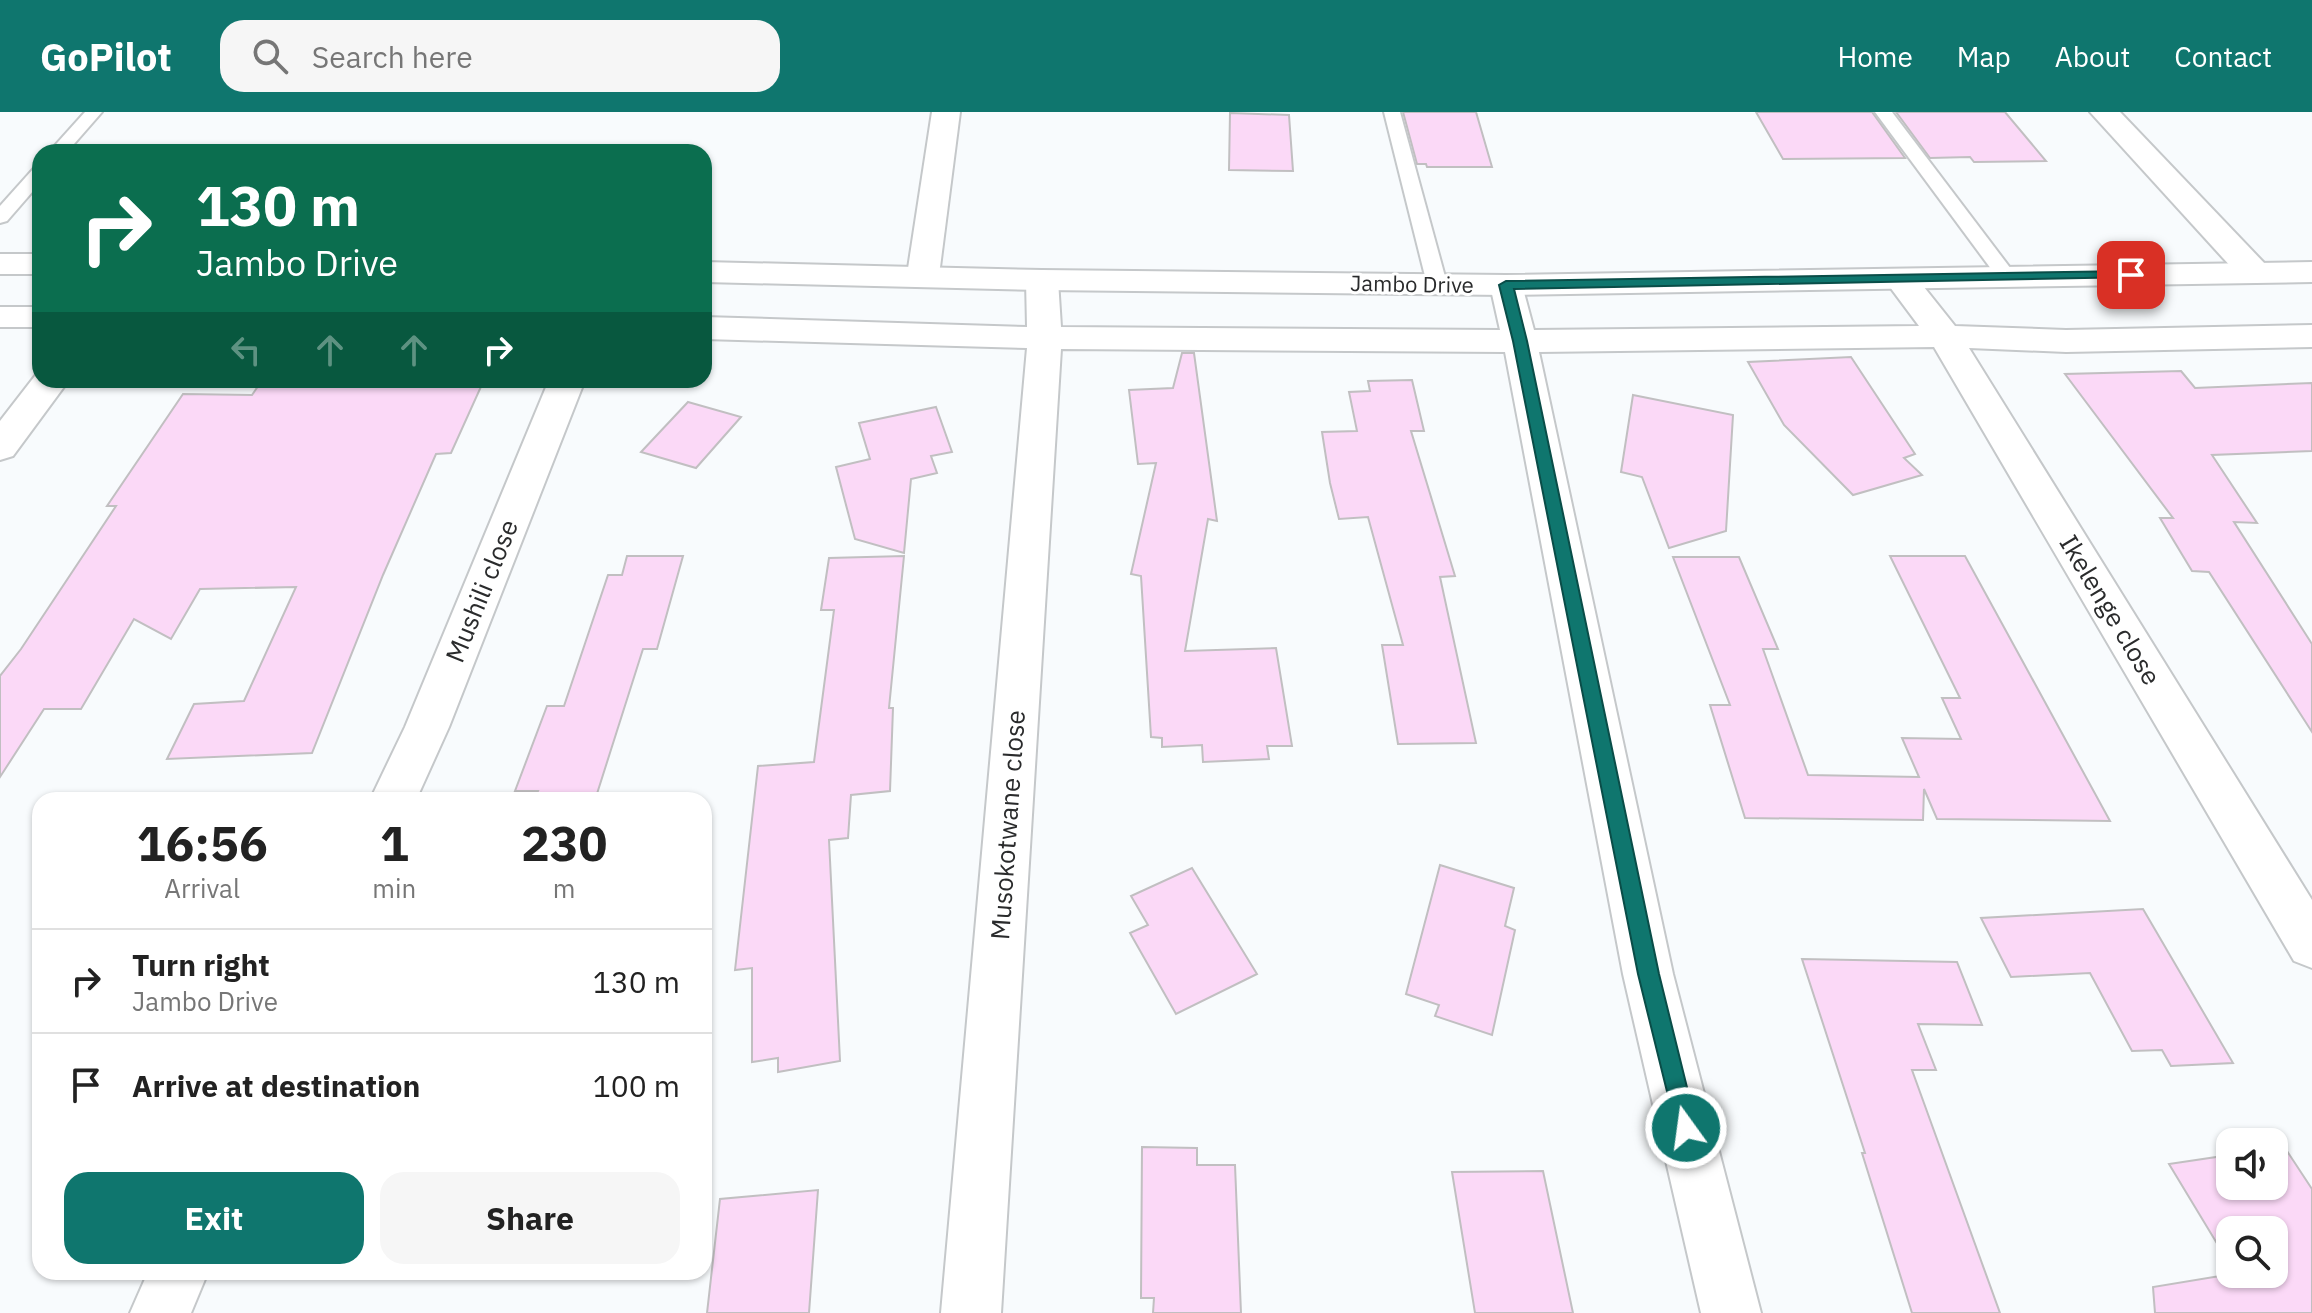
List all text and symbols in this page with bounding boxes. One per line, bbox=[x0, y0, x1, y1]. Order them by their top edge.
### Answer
search box bbox=[220, 20, 780, 92]
text: GoPilot bbox=[40, 32, 172, 81]
icon: search bbox=[248, 34, 292, 78]
text: Search here bbox=[312, 37, 473, 76]
text: Home bbox=[1837, 38, 1913, 75]
text: Map bbox=[1957, 38, 2011, 75]
text: About bbox=[2055, 38, 2130, 75]
text: Contact bbox=[2174, 38, 2272, 75]
text: 130 m bbox=[196, 169, 360, 241]
icon: right bbox=[64, 176, 168, 280]
text: Jambo Drive bbox=[196, 239, 398, 286]
pin bbox=[2097, 241, 2165, 309]
icon: arrive bbox=[2109, 253, 2153, 297]
street label: Jambo Drive bbox=[1350, 268, 1474, 299]
icon: left bbox=[224, 328, 268, 372]
icon: ahead bbox=[308, 328, 352, 372]
icon: ahead bbox=[392, 328, 436, 372]
icon: right bbox=[476, 328, 520, 372]
street label: Mushili close bbox=[437, 514, 525, 667]
street label: Ikelenge close bbox=[2053, 528, 2169, 691]
street label: Musokotwane close bbox=[982, 709, 1032, 941]
text: 16:56 bbox=[137, 812, 268, 874]
text: 1 bbox=[380, 812, 409, 874]
text: 230 bbox=[521, 812, 607, 874]
text: Arrival bbox=[164, 871, 240, 905]
text: min bbox=[372, 871, 416, 905]
text: m bbox=[553, 871, 575, 905]
text: Turn right bbox=[132, 945, 270, 984]
icon: right bbox=[64, 959, 108, 1003]
text: 130 m bbox=[593, 962, 680, 1001]
text: Jambo Drive bbox=[132, 984, 278, 1018]
icon: arrive bbox=[64, 1063, 108, 1107]
text: Arrive at destination bbox=[132, 1066, 420, 1105]
text: 100 m bbox=[593, 1066, 680, 1105]
position arrow bbox=[1644, 1086, 1728, 1170]
map controls bbox=[2216, 1128, 2288, 1288]
button: sound bbox=[2216, 1128, 2288, 1200]
button: Exit bbox=[64, 1172, 364, 1264]
button: Share bbox=[380, 1172, 680, 1264]
button: search bbox=[2216, 1216, 2288, 1288]

